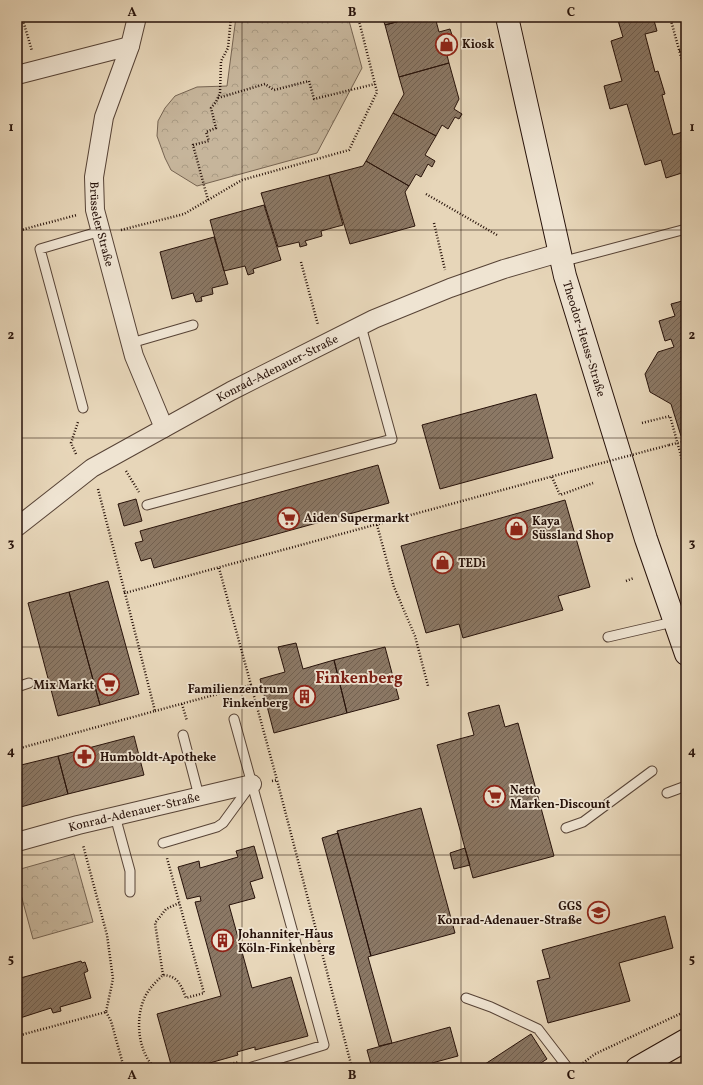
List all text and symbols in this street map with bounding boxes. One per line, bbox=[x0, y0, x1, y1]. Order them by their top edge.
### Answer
text: A bbox=[127, 4, 137, 22]
text: B bbox=[348, 4, 357, 22]
text: C bbox=[567, 4, 575, 22]
shop icon: Kiosk bbox=[433, 31, 459, 57]
place label: Kiosk bbox=[462, 37, 495, 53]
text: 1 bbox=[8, 119, 14, 137]
text: 1 bbox=[689, 119, 695, 137]
street label: Brüsseler Straße bbox=[85, 181, 117, 269]
street label: Theodor-Heuss-Straße bbox=[558, 279, 609, 399]
text: 2 bbox=[8, 327, 15, 345]
text: 2 bbox=[689, 327, 696, 345]
street label: Konrad-Adenauer-Straße bbox=[214, 331, 342, 406]
supermarket icon: Aiden Supermarkt bbox=[275, 505, 301, 531]
place label: Aiden Supermarkt bbox=[304, 511, 410, 527]
place label: Kaya Süssland Shop bbox=[532, 514, 614, 544]
shop icon: Kaya Süssland Shop bbox=[504, 515, 530, 541]
text: 3 bbox=[8, 535, 15, 553]
text: 3 bbox=[689, 535, 696, 553]
shop icon: TEDi bbox=[429, 550, 455, 576]
place label: TEDi bbox=[458, 556, 486, 572]
district label: Finkenberg bbox=[315, 668, 403, 690]
supermarket icon: Mix Markt bbox=[96, 672, 122, 698]
place label: Mix Markt bbox=[33, 678, 94, 694]
place label: Familienzentrum Finkenberg bbox=[188, 682, 288, 712]
building icon: Familienzentrum Finkenberg bbox=[291, 683, 317, 709]
text: 4 bbox=[7, 743, 15, 761]
text: 4 bbox=[688, 743, 696, 761]
pharmacy icon: Humboldt-Apotheke bbox=[71, 744, 97, 770]
place label: Humboldt-Apotheke bbox=[100, 750, 216, 766]
place label: Netto Marken-Discount bbox=[510, 783, 611, 813]
supermarket icon: Netto Marken-Discount bbox=[482, 784, 508, 810]
street label: Konrad-Adenauer-Straße bbox=[67, 789, 202, 836]
place label: GGS Konrad-Adenauer-Straße bbox=[437, 899, 582, 929]
school or university icon: GGS Konrad-Adenauer-Straße bbox=[585, 900, 611, 926]
place label: Johanniter-Haus Köln-Finkenberg bbox=[237, 927, 336, 957]
building icon: Johanniter-Haus Köln-Finkenberg bbox=[209, 928, 235, 954]
text: 5 bbox=[8, 951, 14, 969]
text: 5 bbox=[689, 951, 695, 969]
text: A bbox=[127, 1067, 137, 1085]
text: B bbox=[348, 1067, 357, 1085]
text: C bbox=[567, 1067, 575, 1085]

